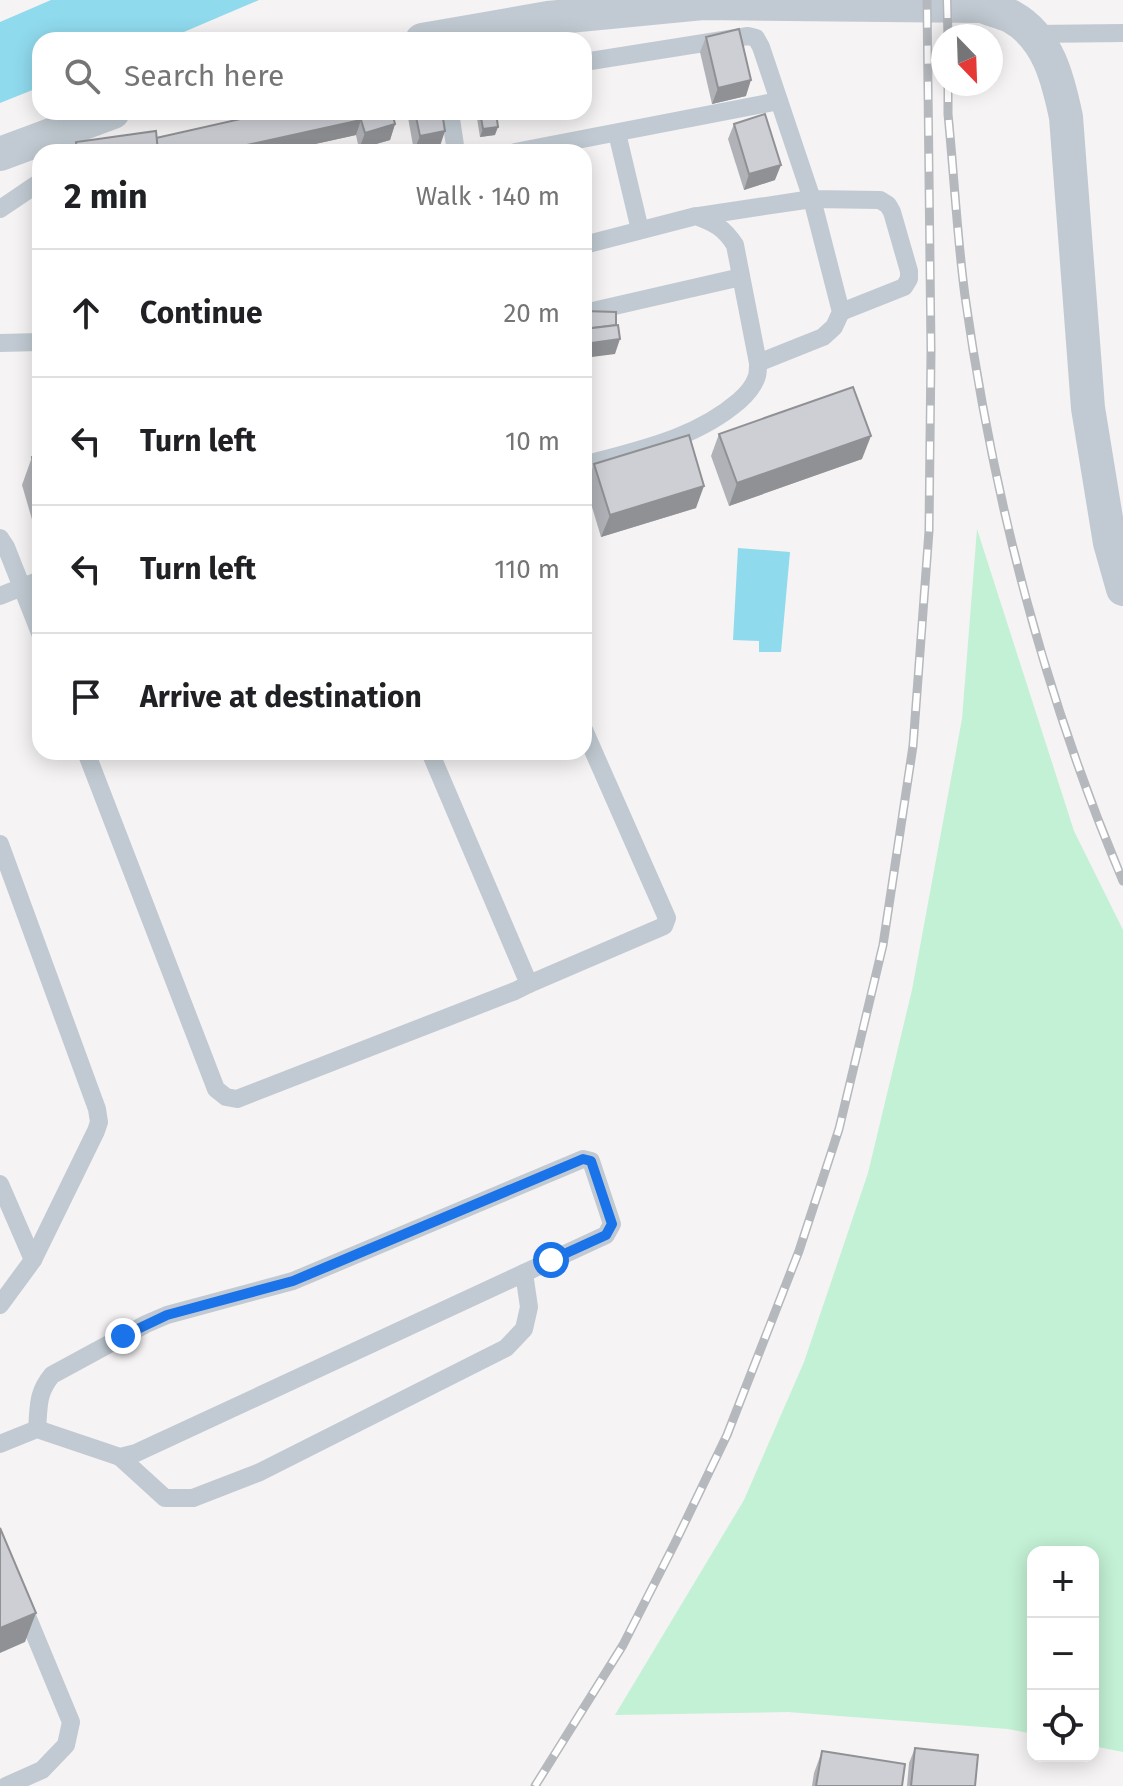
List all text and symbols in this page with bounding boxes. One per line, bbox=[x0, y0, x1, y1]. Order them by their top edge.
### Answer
north arrow bbox=[931, 24, 1003, 96]
search box bbox=[32, 32, 592, 120]
icon: search bbox=[60, 54, 104, 98]
text: Search here bbox=[124, 58, 284, 94]
text: 2 min bbox=[64, 176, 148, 217]
text: Walk · 140 m bbox=[416, 181, 560, 212]
icon: ahead bbox=[64, 291, 108, 335]
text: Continue bbox=[140, 295, 263, 331]
text: 20 m bbox=[503, 298, 560, 329]
icon: left bbox=[64, 419, 108, 463]
text: Turn left bbox=[140, 423, 256, 459]
text: 10 m bbox=[505, 426, 560, 457]
icon: left bbox=[64, 547, 108, 591]
text: Turn left bbox=[140, 551, 256, 587]
text: 110 m bbox=[494, 554, 560, 585]
icon: arrive bbox=[64, 675, 108, 719]
text: Arrive at destination bbox=[140, 679, 422, 715]
route start bbox=[533, 1242, 569, 1278]
route end bbox=[105, 1318, 141, 1354]
map controls bbox=[1027, 1546, 1099, 1762]
button: + bbox=[1027, 1546, 1099, 1618]
button: − bbox=[1027, 1618, 1099, 1690]
button: locate bbox=[1027, 1690, 1099, 1762]

